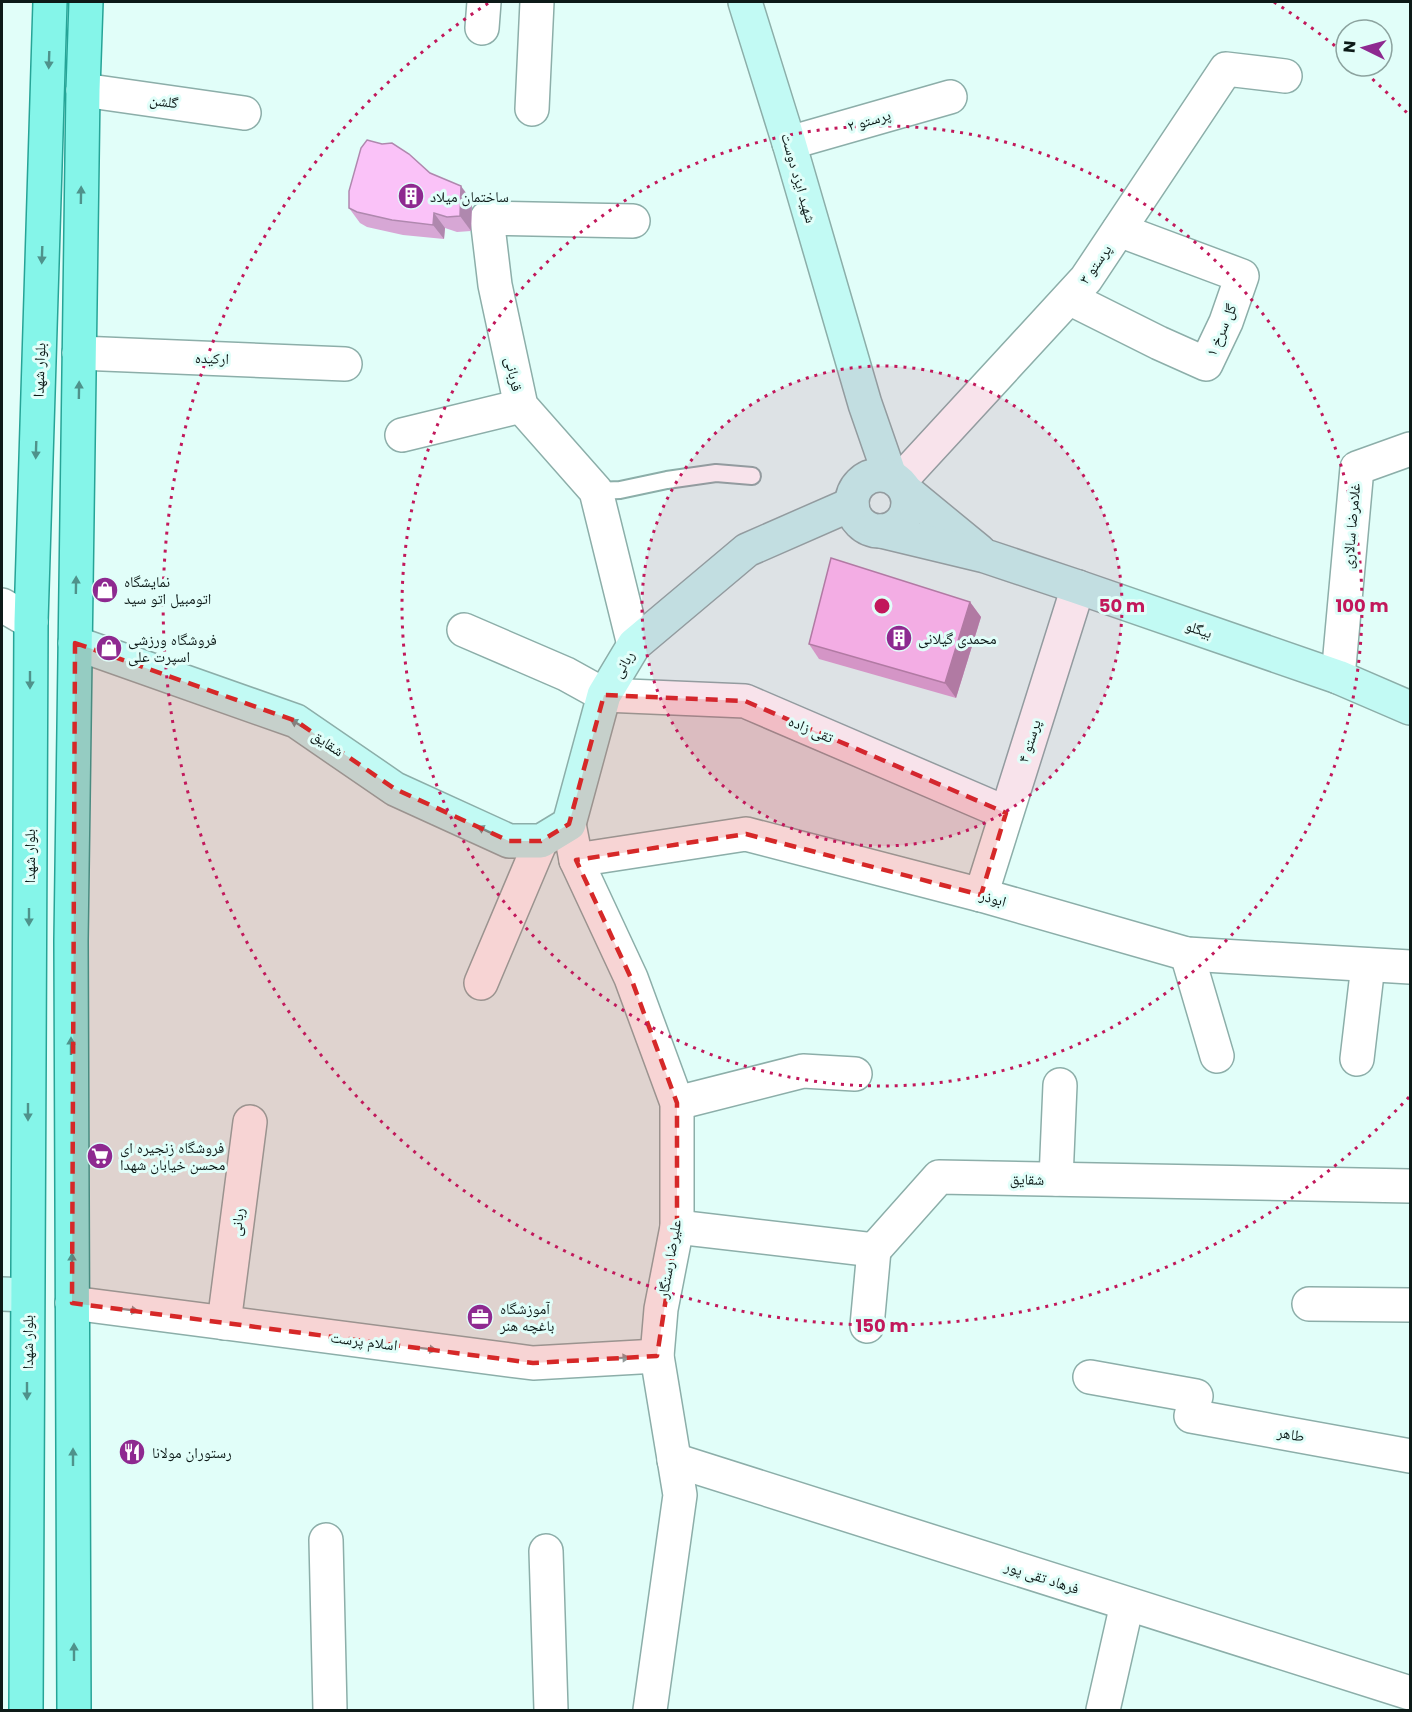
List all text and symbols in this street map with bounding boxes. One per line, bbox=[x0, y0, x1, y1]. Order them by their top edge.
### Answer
north arrow bbox=[1334, 18, 1394, 78]
text: N bbox=[1338, 40, 1362, 54]
one-way arrow bbox=[44, 50, 53, 69]
street label: گلشن bbox=[148, 89, 180, 113]
street label: پرستو ۲ bbox=[845, 104, 893, 136]
street label: شهید ایزد دوست bbox=[776, 131, 822, 225]
building icon: ساختمان میلاد bbox=[396, 181, 426, 211]
one-way arrow bbox=[77, 186, 86, 205]
place label: ساختمان میلاد bbox=[430, 186, 509, 207]
street label: پرستو ۳ bbox=[1074, 240, 1116, 288]
one-way arrow bbox=[38, 245, 47, 264]
street label: گل سرخ ۱ bbox=[1201, 300, 1242, 360]
street label: بلوار شهدا bbox=[28, 342, 50, 398]
street label: ارکیده bbox=[195, 347, 229, 369]
street label: قربانی bbox=[500, 355, 528, 393]
one-way arrow bbox=[74, 380, 84, 399]
one-way arrow bbox=[32, 440, 41, 459]
street label: غلامرضا سالاری bbox=[1337, 482, 1365, 570]
place label: نمایشگاه اتومبیل اتو سید bbox=[124, 571, 211, 609]
one-way arrow bbox=[71, 575, 81, 594]
shop icon: نمایشگاه اتومبیل اتو سید bbox=[90, 575, 120, 605]
text: 50 m bbox=[1099, 593, 1145, 618]
text: 100 m bbox=[1335, 593, 1389, 618]
centre of rings bbox=[872, 596, 892, 616]
street label: بیگلو bbox=[1183, 615, 1215, 643]
building icon: محمدی گیلانی bbox=[884, 623, 914, 653]
place label: محمدی گیلانی bbox=[918, 628, 997, 649]
place label: فروشگاه ورزشی اسپرت علی bbox=[128, 629, 217, 667]
shop icon: فروشگاه ورزشی اسپرت علی bbox=[94, 633, 124, 663]
street label: ربانی bbox=[607, 646, 639, 681]
one-way arrow bbox=[25, 671, 35, 690]
street label: تقی زاده bbox=[785, 710, 837, 748]
street label: پرستو ۴ bbox=[1012, 717, 1046, 765]
one-way arrow bbox=[289, 719, 306, 729]
street label: شقایق bbox=[308, 725, 348, 761]
one-way arrow bbox=[476, 826, 493, 835]
street label: بلوار شهدا bbox=[19, 829, 40, 883]
street label: ابوذر bbox=[976, 884, 1009, 912]
one-way arrow bbox=[24, 908, 34, 927]
one-way arrow bbox=[66, 1037, 76, 1056]
one-way arrow bbox=[23, 1103, 32, 1122]
place label: فروشگاه زنجیره ای محسن خیابان شهدا bbox=[120, 1137, 225, 1175]
supermarket icon: فروشگاه زنجیره ای محسن خیابان شهدا bbox=[85, 1141, 115, 1171]
street label: شقایق bbox=[1010, 1168, 1044, 1190]
street label: ربانی bbox=[225, 1207, 249, 1237]
street label: علیرضا رستگار bbox=[652, 1217, 686, 1301]
one-way arrow bbox=[67, 1253, 77, 1272]
place label: آموزشگاه باغچه هنر bbox=[499, 1298, 554, 1336]
office icon: آموزشگاه باغچه هنر bbox=[465, 1302, 495, 1332]
one-way arrow bbox=[121, 1306, 140, 1315]
text: 150 m bbox=[855, 1313, 909, 1338]
street label: بلوار شهدا bbox=[17, 1315, 38, 1369]
street label: اسلام پرست bbox=[329, 1326, 399, 1356]
one-way arrow bbox=[418, 1344, 437, 1354]
one-way arrow bbox=[612, 1353, 631, 1362]
one-way arrow bbox=[22, 1382, 32, 1401]
street label: طاهر bbox=[1275, 1421, 1306, 1447]
restaurant icon: رستوران مولانا bbox=[117, 1437, 147, 1467]
place label: رستوران مولانا bbox=[152, 1442, 232, 1463]
one-way arrow bbox=[68, 1448, 78, 1467]
street label: فرهاد تقی پور bbox=[1001, 1555, 1082, 1599]
one-way arrow bbox=[69, 1643, 79, 1662]

